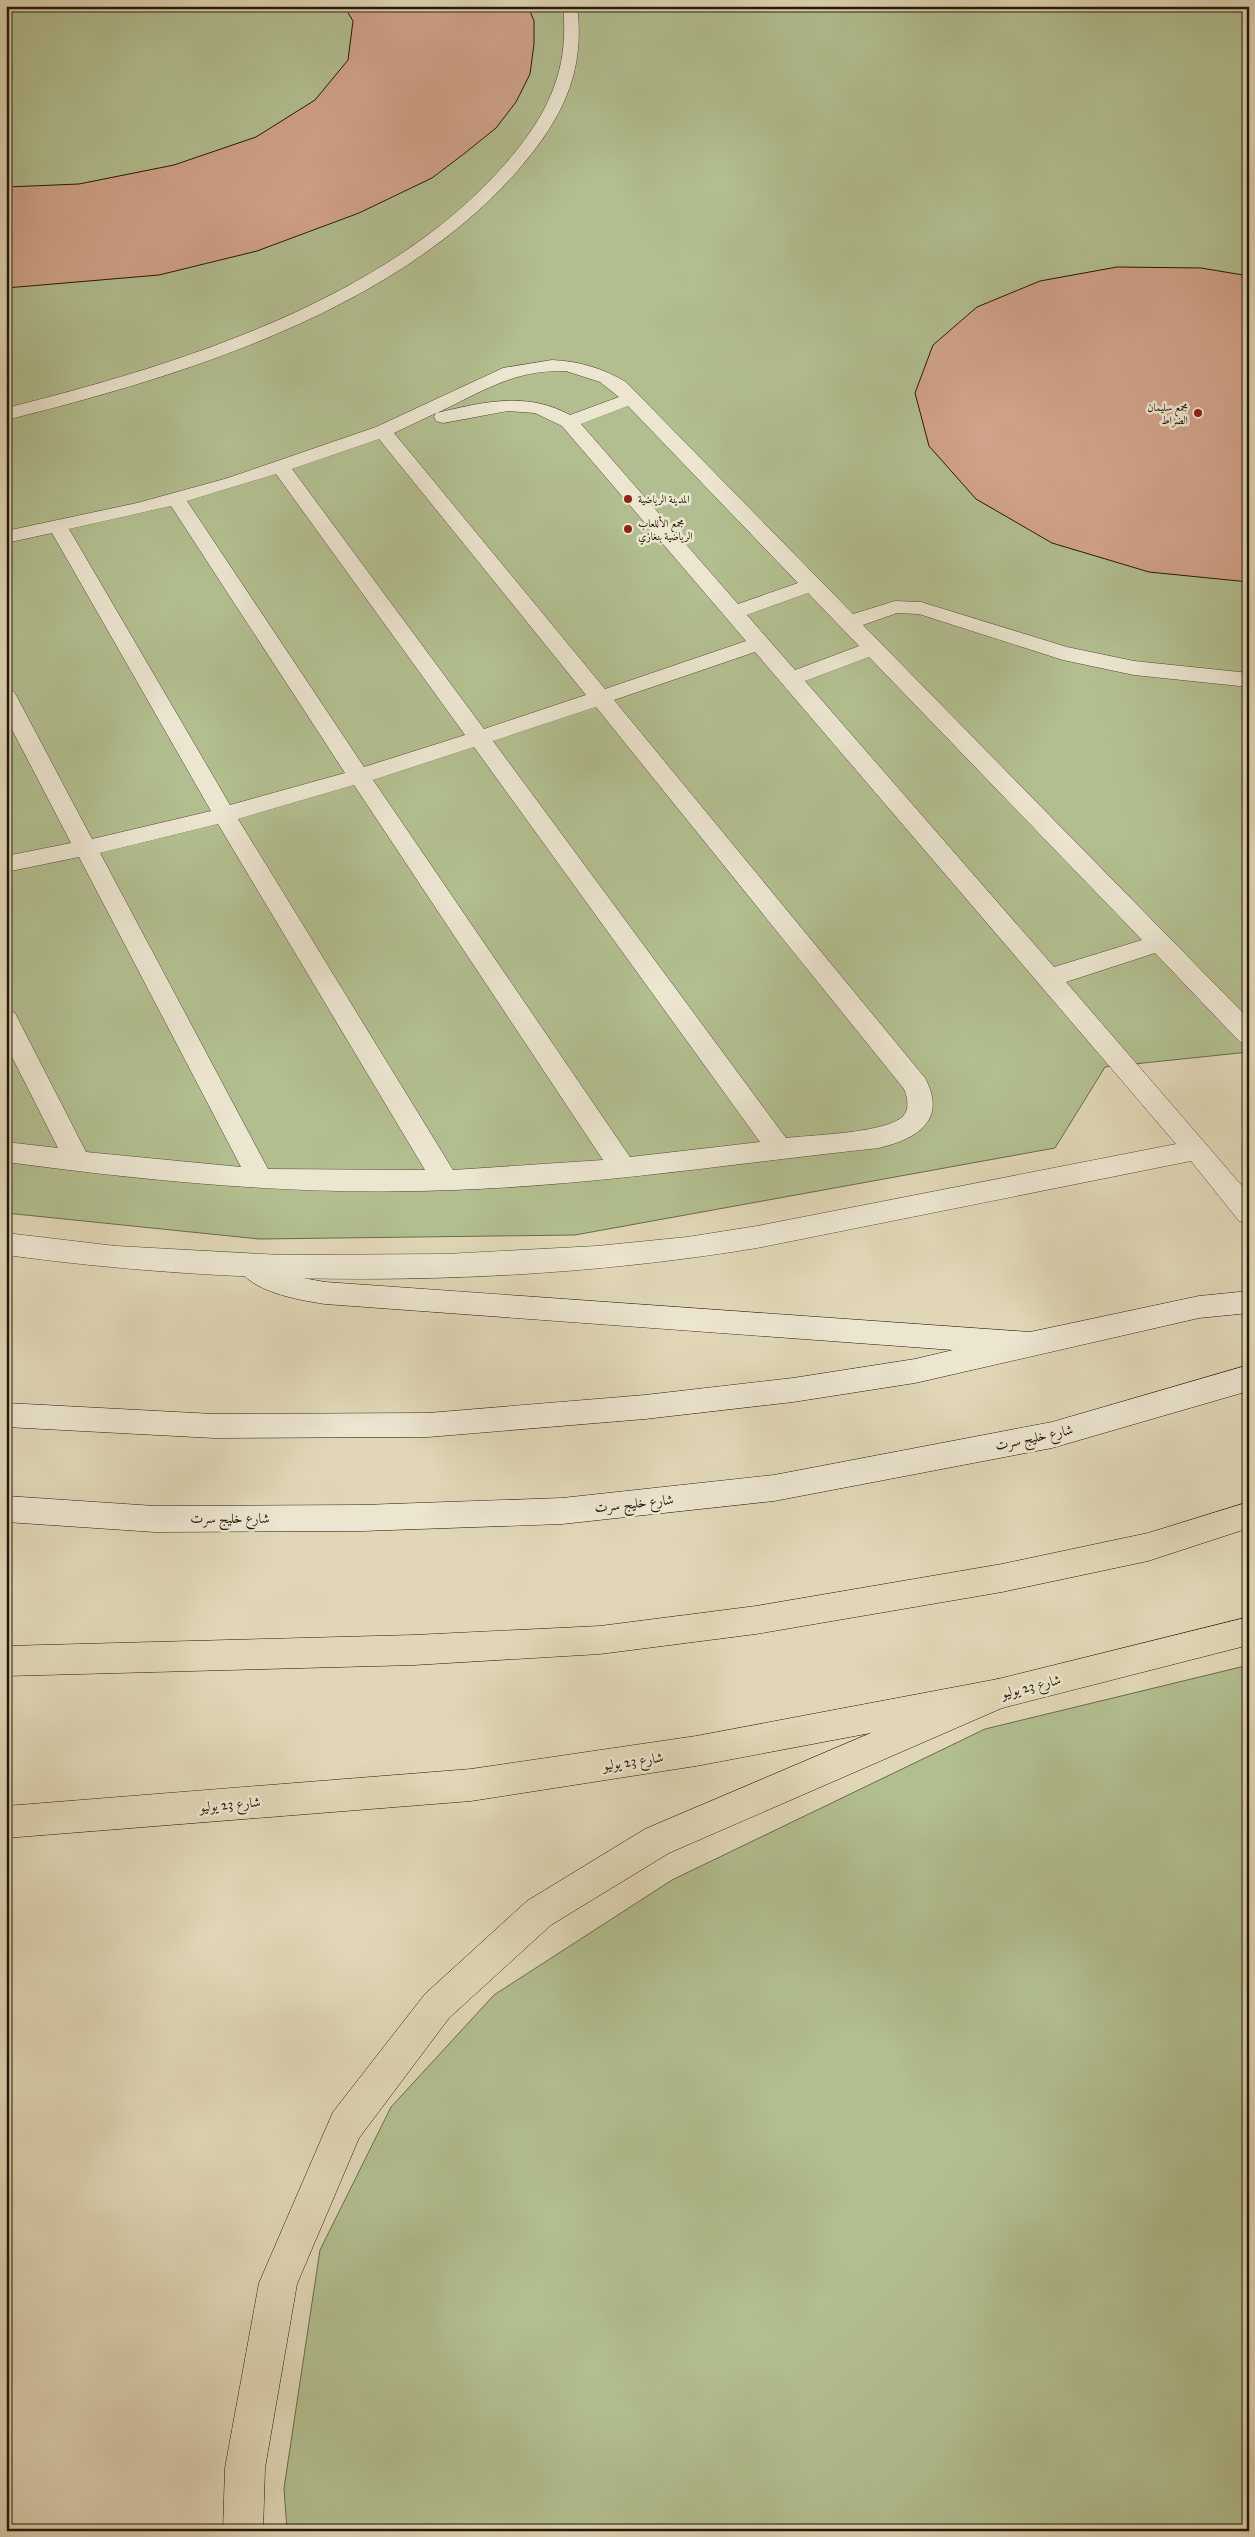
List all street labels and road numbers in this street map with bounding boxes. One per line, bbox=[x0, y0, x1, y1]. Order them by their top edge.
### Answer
street label: شارع خليج سرت bbox=[993, 1421, 1076, 1458]
street label: شارع خليج سرت bbox=[594, 1491, 675, 1520]
street label: شارع خليج سرت bbox=[190, 1510, 270, 1531]
street label: شارع 23 يوليو bbox=[998, 1671, 1064, 1706]
street label: شارع 23 يوليو bbox=[600, 1749, 665, 1777]
street label: شارع 23 يوليو bbox=[197, 1793, 261, 1819]

